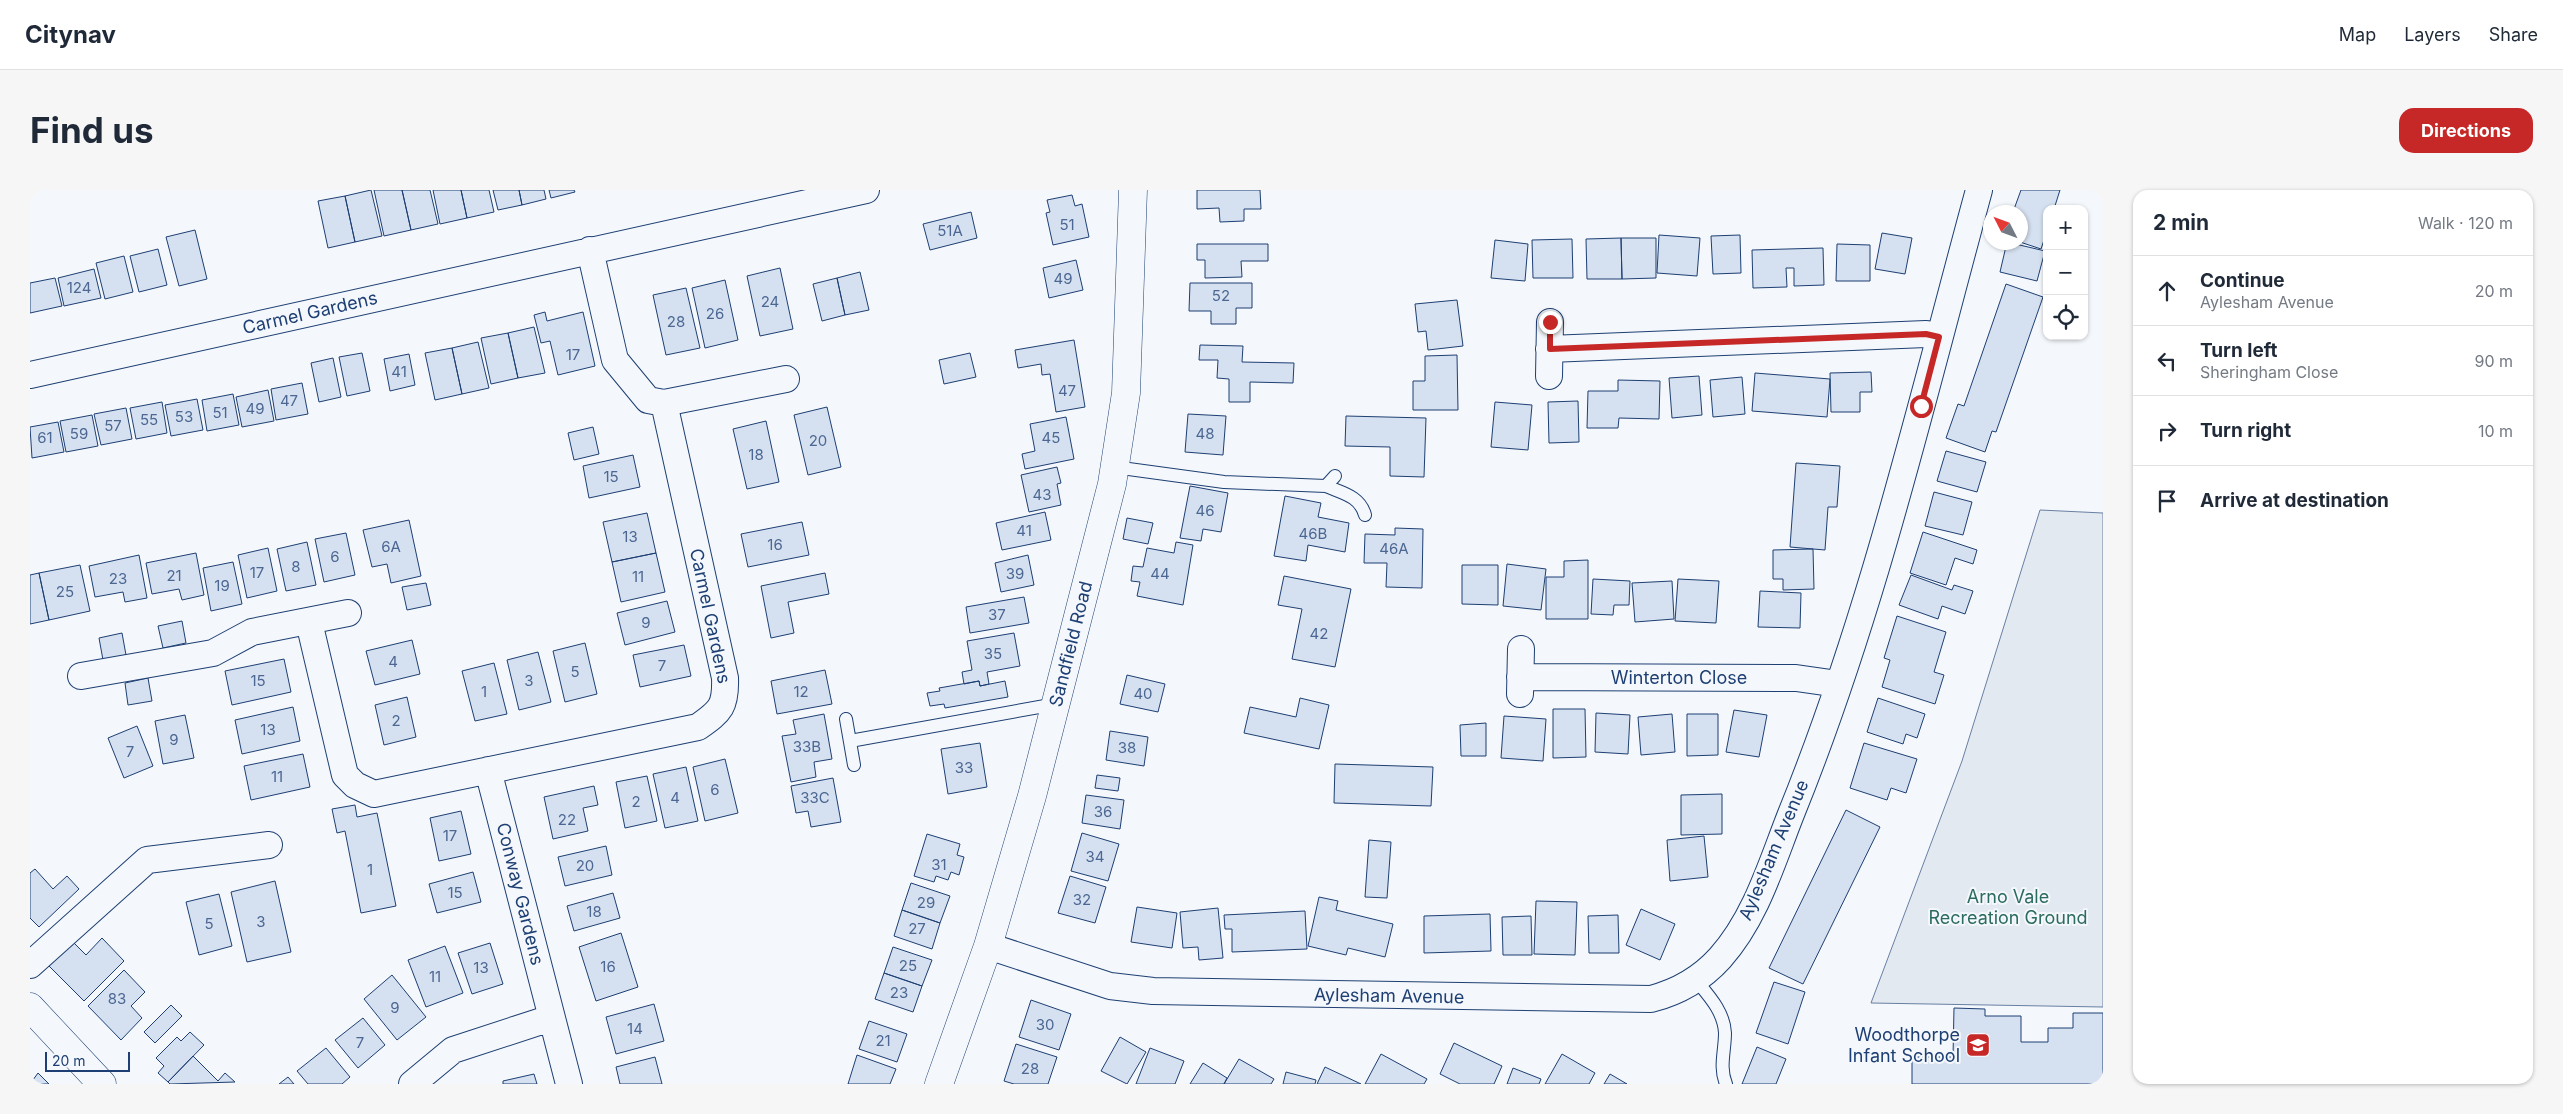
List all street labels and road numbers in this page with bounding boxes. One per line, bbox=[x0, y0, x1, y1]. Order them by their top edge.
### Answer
street label: Carmel Gardens bbox=[240, 287, 379, 338]
street label: Carmel Gardens bbox=[686, 546, 735, 685]
street label: Sandfield Road bbox=[1045, 579, 1096, 709]
street label: Winterton Close bbox=[1611, 667, 1747, 688]
street label: Aylesham Avenue bbox=[1734, 776, 1813, 923]
street label: Conway Gardens bbox=[493, 821, 548, 967]
street label: Aylesham Avenue bbox=[1314, 984, 1464, 1007]

